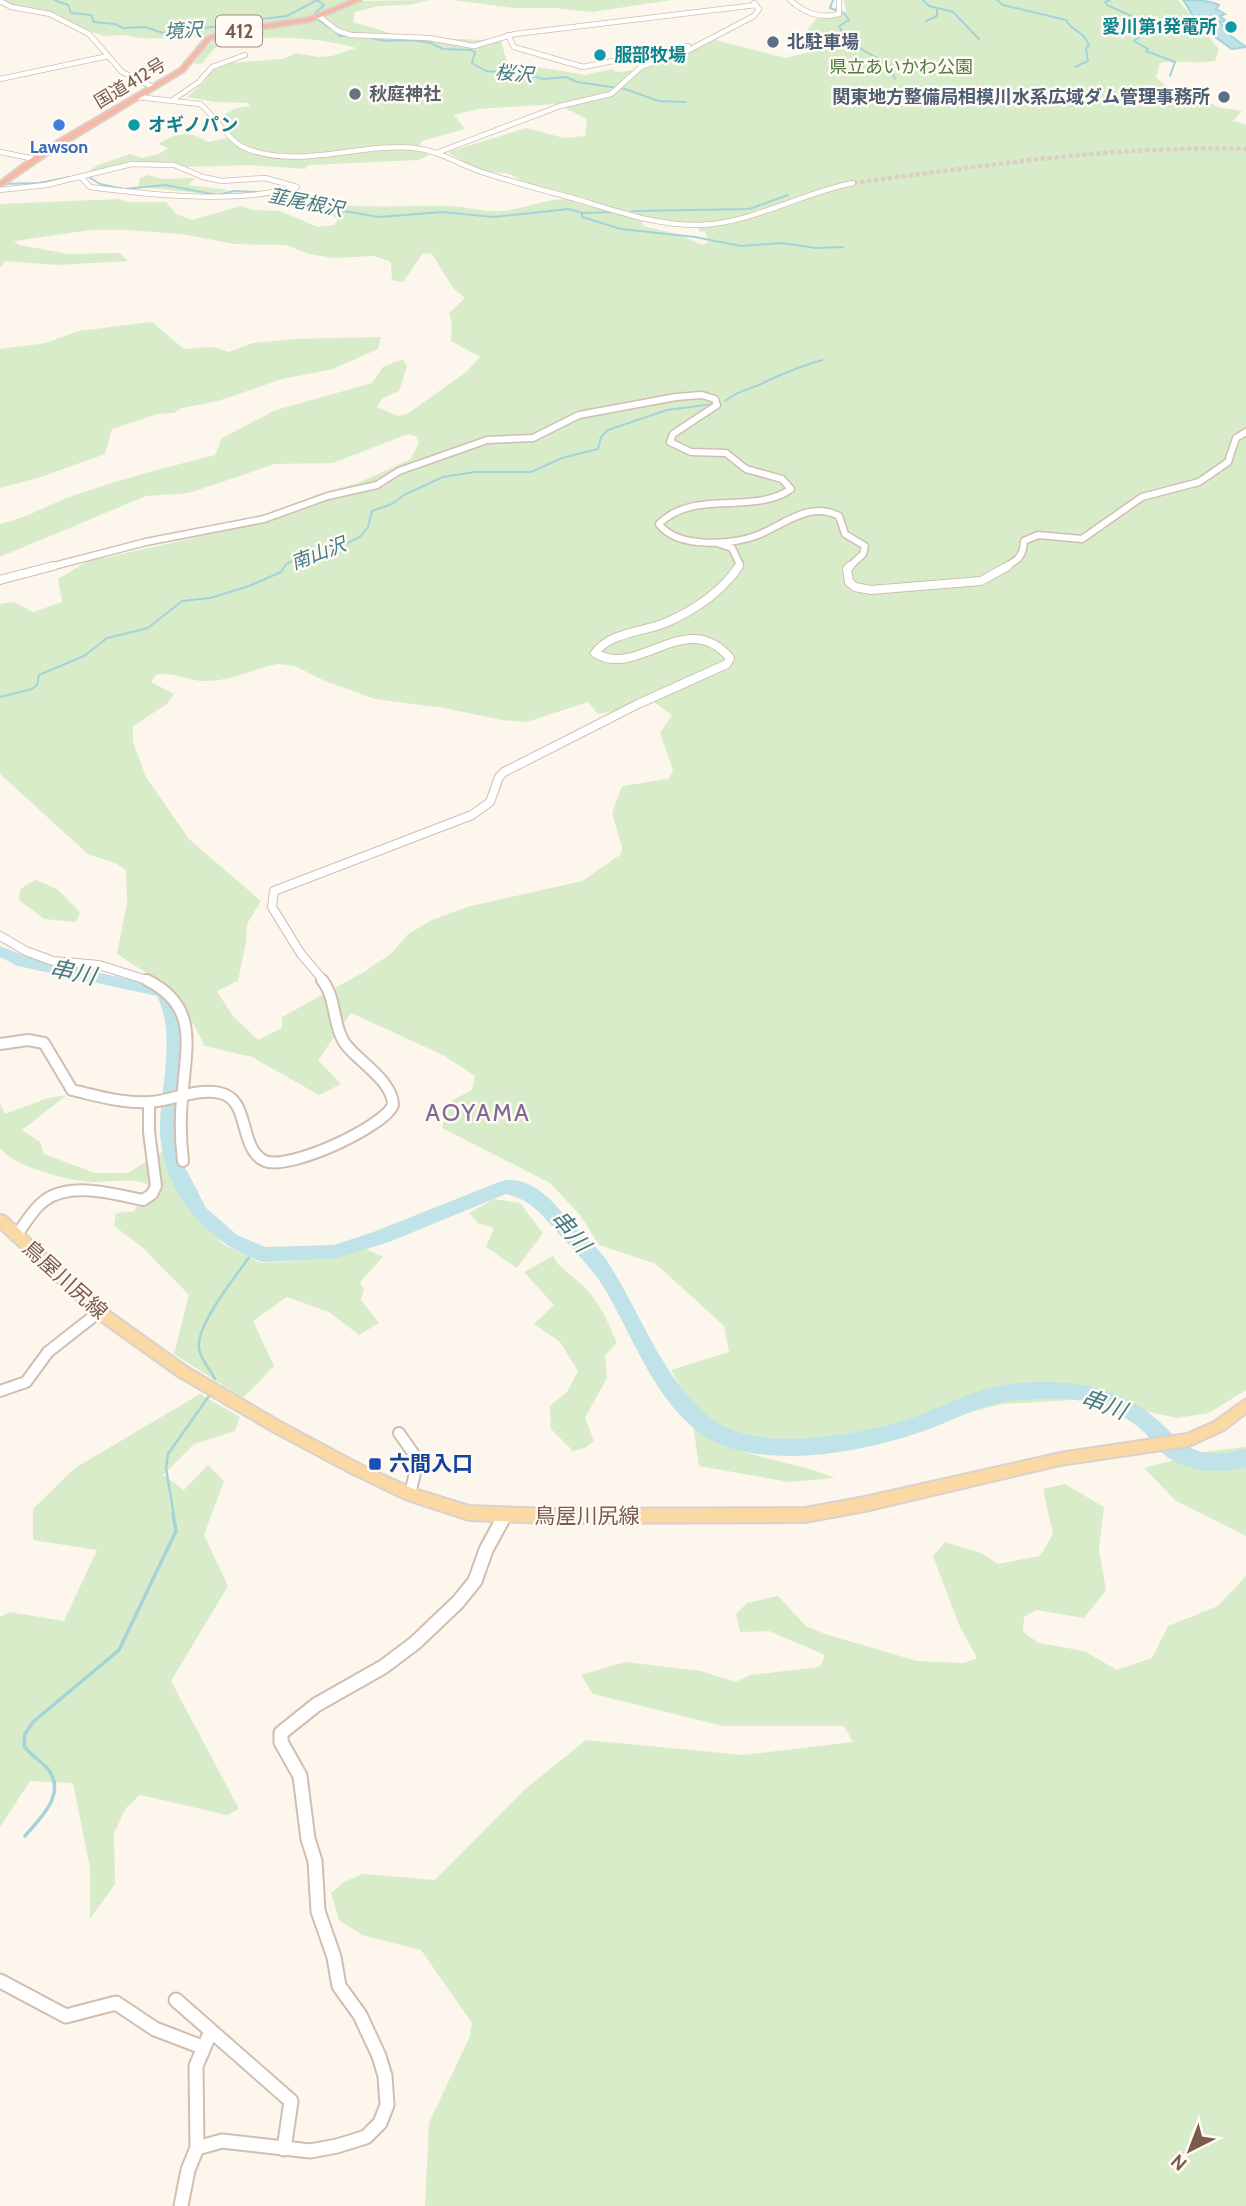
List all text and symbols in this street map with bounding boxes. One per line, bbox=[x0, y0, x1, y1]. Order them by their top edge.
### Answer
road number: 412 bbox=[216, 16, 262, 46]
place label: 愛川第1発電所 bbox=[1102, 16, 1217, 38]
water label: 境沢 bbox=[163, 18, 206, 43]
marker: 愛川第1発電所 bbox=[1223, 19, 1239, 35]
place label: 北駐車場 bbox=[787, 31, 859, 53]
marker: 北駐車場 bbox=[765, 34, 781, 50]
place label: 服部牧場 bbox=[614, 44, 686, 66]
marker: 服部牧場 bbox=[592, 47, 608, 63]
street label: 国道412号 bbox=[90, 53, 170, 113]
park label: 県立あいかわ公園 bbox=[829, 56, 973, 78]
water label: 桜沢 bbox=[494, 60, 537, 87]
place label: 秋庭神社 bbox=[369, 83, 441, 105]
marker: 秋庭神社 bbox=[347, 86, 363, 102]
place label: 関東地方整備局相模川水系広域ダム管理事務所 bbox=[832, 86, 1210, 108]
marker: 関東地方整備局相模川水系広域ダム管理事務所 bbox=[1216, 89, 1232, 105]
place label: オギノパン bbox=[148, 114, 238, 136]
marker: Lawson bbox=[51, 117, 67, 133]
marker: オギノパン bbox=[126, 117, 142, 133]
place label: Lawson bbox=[30, 136, 88, 158]
water label: 韮尾根沢 bbox=[266, 184, 348, 222]
water label: 南山沢 bbox=[287, 531, 352, 574]
water label: 串川 bbox=[48, 954, 101, 991]
district label: AOYAMA bbox=[425, 1098, 531, 1127]
water label: 串川 bbox=[545, 1204, 598, 1260]
street label: 鳥屋川尻線 bbox=[18, 1235, 113, 1324]
water label: 串川 bbox=[1078, 1383, 1133, 1426]
place label: 六間入口 bbox=[389, 1451, 473, 1476]
marker: 六間入口 bbox=[367, 1456, 383, 1472]
street label: 鳥屋川尻線 bbox=[535, 1503, 640, 1528]
north arrow bbox=[1155, 2115, 1225, 2185]
text: N bbox=[1166, 2149, 1192, 2175]

